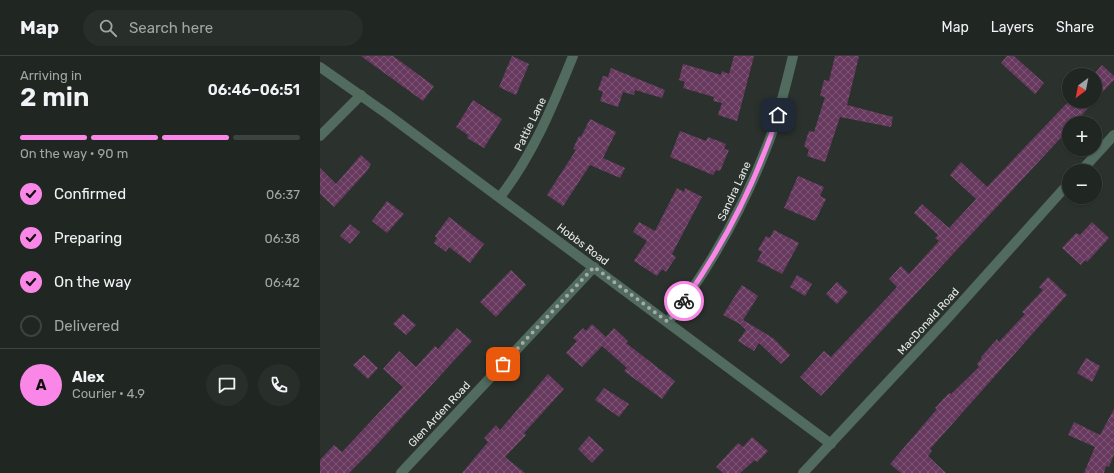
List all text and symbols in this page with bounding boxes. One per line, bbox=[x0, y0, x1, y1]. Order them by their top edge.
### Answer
search box bbox=[83, 10, 363, 46]
text: Map bbox=[20, 16, 59, 39]
icon: search bbox=[97, 17, 119, 39]
text: Search here bbox=[129, 19, 213, 37]
text: Map bbox=[942, 19, 969, 36]
text: Layers bbox=[991, 19, 1034, 36]
text: Share bbox=[1056, 19, 1094, 36]
text: Arriving in bbox=[20, 68, 82, 83]
north arrow bbox=[1062, 68, 1102, 108]
map controls bbox=[1062, 68, 1102, 204]
text: 06:46–06:51 bbox=[208, 81, 300, 99]
text: 2 min bbox=[20, 82, 89, 113]
street label: Pattie Lane bbox=[512, 95, 549, 153]
pin bbox=[761, 98, 795, 132]
icon: home bbox=[767, 104, 789, 126]
button: + bbox=[1062, 116, 1102, 156]
text: On the way · 90 m bbox=[20, 146, 128, 161]
street label: Sandra Lane bbox=[715, 159, 754, 223]
button: − bbox=[1062, 164, 1102, 204]
icon: check bbox=[20, 183, 42, 205]
text: Confirmed bbox=[54, 185, 126, 203]
text: 06:37 bbox=[266, 187, 300, 202]
street label: Hobbs Road bbox=[554, 221, 611, 268]
icon: check bbox=[20, 227, 42, 249]
text: Preparing bbox=[54, 229, 122, 247]
text: 06:38 bbox=[264, 231, 300, 246]
icon: check bbox=[20, 271, 42, 293]
text: On the way bbox=[54, 273, 132, 291]
text: 06:42 bbox=[265, 275, 300, 290]
courier bbox=[664, 281, 704, 321]
street label: MacDonald Road bbox=[895, 285, 962, 357]
icon: bike bbox=[673, 290, 695, 312]
text: Delivered bbox=[54, 317, 119, 335]
pin bbox=[486, 347, 520, 381]
icon: bag bbox=[492, 353, 514, 375]
button: chat bbox=[206, 364, 248, 406]
button: phone bbox=[258, 364, 300, 406]
text: Alex bbox=[72, 368, 105, 386]
text: A bbox=[36, 376, 46, 394]
street label: Glen Arden Road bbox=[406, 379, 473, 450]
text: Courier · 4.9 bbox=[72, 386, 145, 401]

